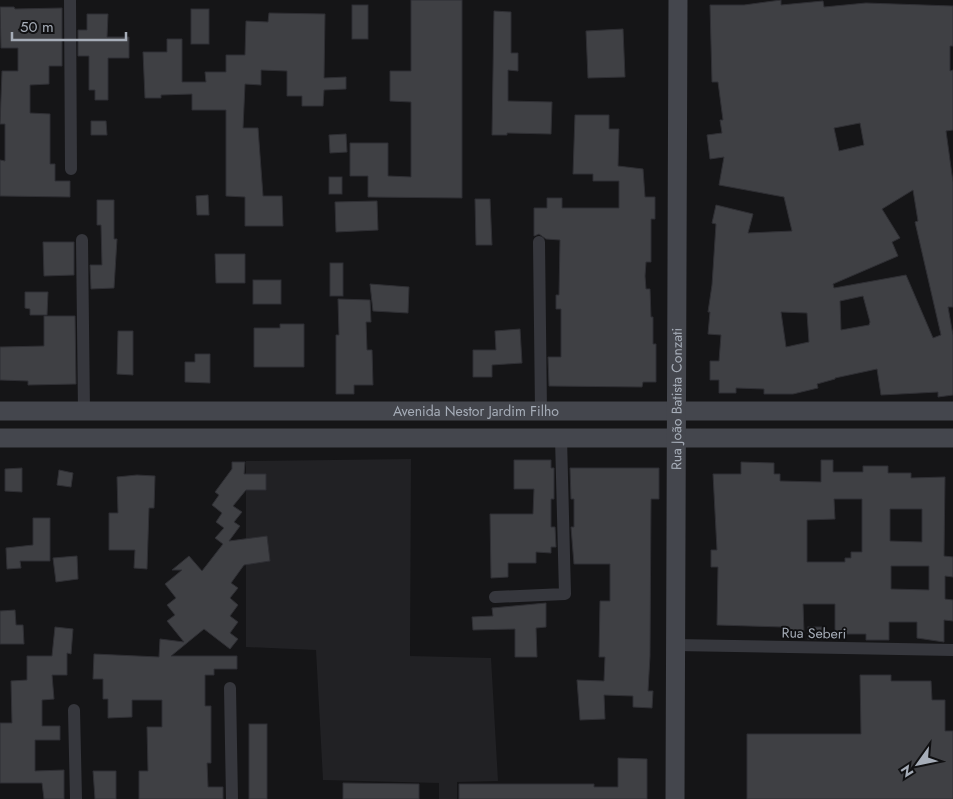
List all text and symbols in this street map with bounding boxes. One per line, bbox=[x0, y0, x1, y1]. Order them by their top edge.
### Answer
scale bar bbox=[12, 10, 126, 42]
text: 50 m bbox=[20, 16, 54, 38]
street label: Rua João Batista Conzati bbox=[666, 328, 687, 470]
street label: Avenida Nestor Jardim Filho bbox=[393, 401, 559, 421]
street label: Rua Seberi bbox=[782, 622, 846, 644]
north arrow bbox=[893, 739, 943, 789]
text: N bbox=[896, 761, 919, 781]

